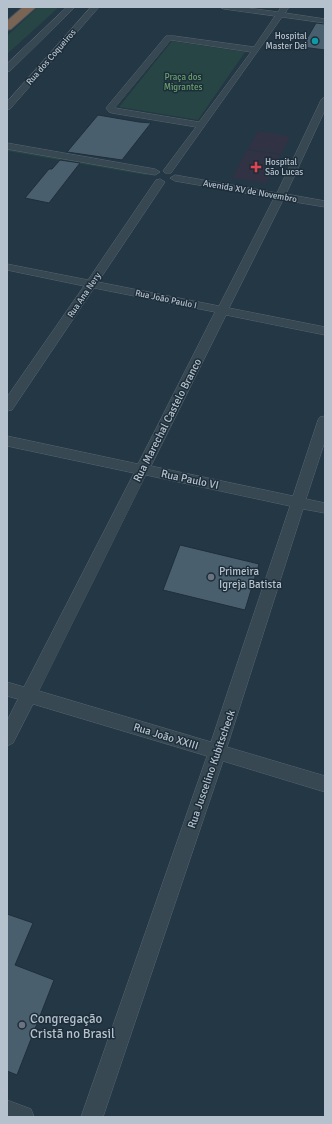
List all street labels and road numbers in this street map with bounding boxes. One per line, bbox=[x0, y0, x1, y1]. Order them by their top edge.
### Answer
street label: Rua dos Coqueiros bbox=[24, 27, 79, 88]
street label: Avenida XV de Novembro bbox=[202, 178, 298, 205]
street label: Rua Ana Nery bbox=[65, 270, 104, 320]
street label: Rua João Paulo I bbox=[134, 288, 198, 311]
street label: Rua Marechal Castelo Branco bbox=[131, 356, 204, 484]
street label: Rua Paulo VI bbox=[160, 467, 220, 492]
street label: Rua Juscelino Kubitscheck bbox=[185, 708, 238, 830]
street label: Rua João XXIII bbox=[132, 720, 200, 753]

